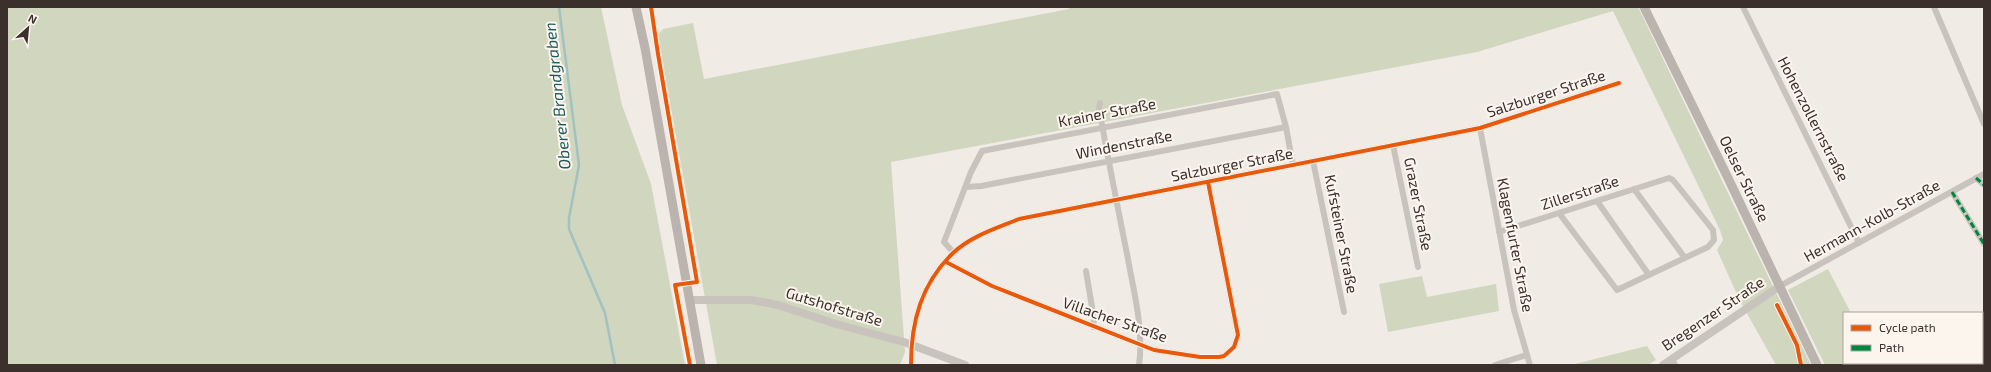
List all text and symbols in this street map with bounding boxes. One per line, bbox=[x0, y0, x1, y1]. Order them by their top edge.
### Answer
north arrow bbox=[8, 8, 48, 48]
text: N bbox=[26, 11, 39, 26]
water label: Oberer Brandgraben bbox=[539, 21, 574, 171]
street label: Hohenzollernstraße bbox=[1775, 53, 1853, 184]
street label: Salzburger Straße bbox=[1484, 65, 1607, 121]
street label: Krainer Straße bbox=[1056, 94, 1157, 130]
street label: Windenstraße bbox=[1074, 126, 1174, 162]
street label: Oelser Straße bbox=[1716, 132, 1774, 225]
street label: Salzburger Straße bbox=[1169, 143, 1294, 185]
street label: Grazer Straße bbox=[1401, 156, 1437, 252]
street label: Zillerstraße bbox=[1538, 171, 1621, 213]
street label: Kufsteiner Straße bbox=[1322, 173, 1362, 295]
street label: Hermann-Kolb-Straße bbox=[1800, 175, 1943, 265]
street label: Klagenfurter Straße bbox=[1494, 176, 1538, 313]
street label: Bregenzer Straße bbox=[1658, 272, 1767, 354]
street label: Gutshofstraße bbox=[784, 283, 885, 329]
street label: Villacher Straße bbox=[1061, 293, 1170, 345]
legend bbox=[1843, 312, 1983, 364]
text: Cycle path bbox=[1879, 320, 1936, 334]
text: Path bbox=[1879, 340, 1904, 354]

